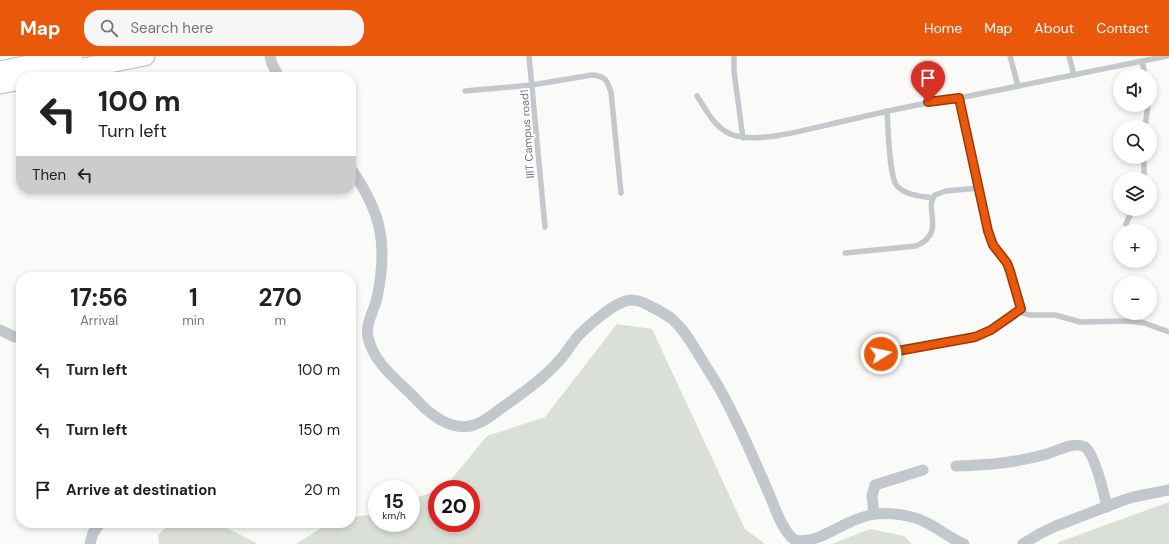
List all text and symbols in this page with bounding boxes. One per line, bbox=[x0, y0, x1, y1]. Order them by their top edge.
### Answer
search box bbox=[84, 10, 364, 46]
text: Map bbox=[20, 16, 60, 41]
icon: search bbox=[98, 17, 120, 39]
text: Search here bbox=[130, 18, 213, 38]
text: Home bbox=[924, 19, 962, 37]
text: Map bbox=[984, 19, 1012, 37]
text: About bbox=[1034, 19, 1074, 37]
text: Contact bbox=[1096, 19, 1149, 37]
pin bbox=[911, 61, 945, 102]
icon: arrive bbox=[917, 67, 939, 89]
map controls bbox=[1113, 68, 1157, 320]
button: sound bbox=[1113, 68, 1157, 112]
text: 100 m bbox=[98, 83, 181, 120]
icon: left bbox=[32, 88, 84, 140]
street label: IIIT Campus road1 bbox=[517, 89, 537, 179]
text: Turn left bbox=[98, 119, 167, 143]
button: search bbox=[1113, 120, 1157, 164]
icon: left bbox=[74, 164, 96, 186]
text: Then bbox=[32, 165, 66, 185]
button: layers bbox=[1113, 172, 1157, 216]
button: + bbox=[1113, 224, 1157, 268]
button: − bbox=[1113, 276, 1157, 320]
text: 17:56 bbox=[70, 282, 128, 313]
text: 1 bbox=[189, 282, 198, 313]
text: 270 bbox=[259, 282, 302, 313]
text: Arrival bbox=[80, 312, 118, 329]
text: min bbox=[182, 312, 204, 329]
text: m bbox=[274, 312, 286, 329]
position arrow bbox=[860, 333, 902, 375]
icon: left bbox=[32, 359, 54, 381]
text: Turn left bbox=[66, 360, 127, 380]
text: 100 m bbox=[297, 360, 340, 380]
icon: left bbox=[32, 419, 54, 441]
text: Turn left bbox=[66, 420, 127, 440]
text: 150 m bbox=[299, 420, 340, 440]
icon: arrive bbox=[32, 479, 54, 501]
text: Arrive at destination bbox=[66, 480, 217, 500]
text: 20 m bbox=[304, 480, 340, 500]
speed limit sign: 20 bbox=[428, 480, 480, 532]
text: 15 bbox=[384, 488, 404, 514]
text: km/h bbox=[382, 509, 406, 522]

